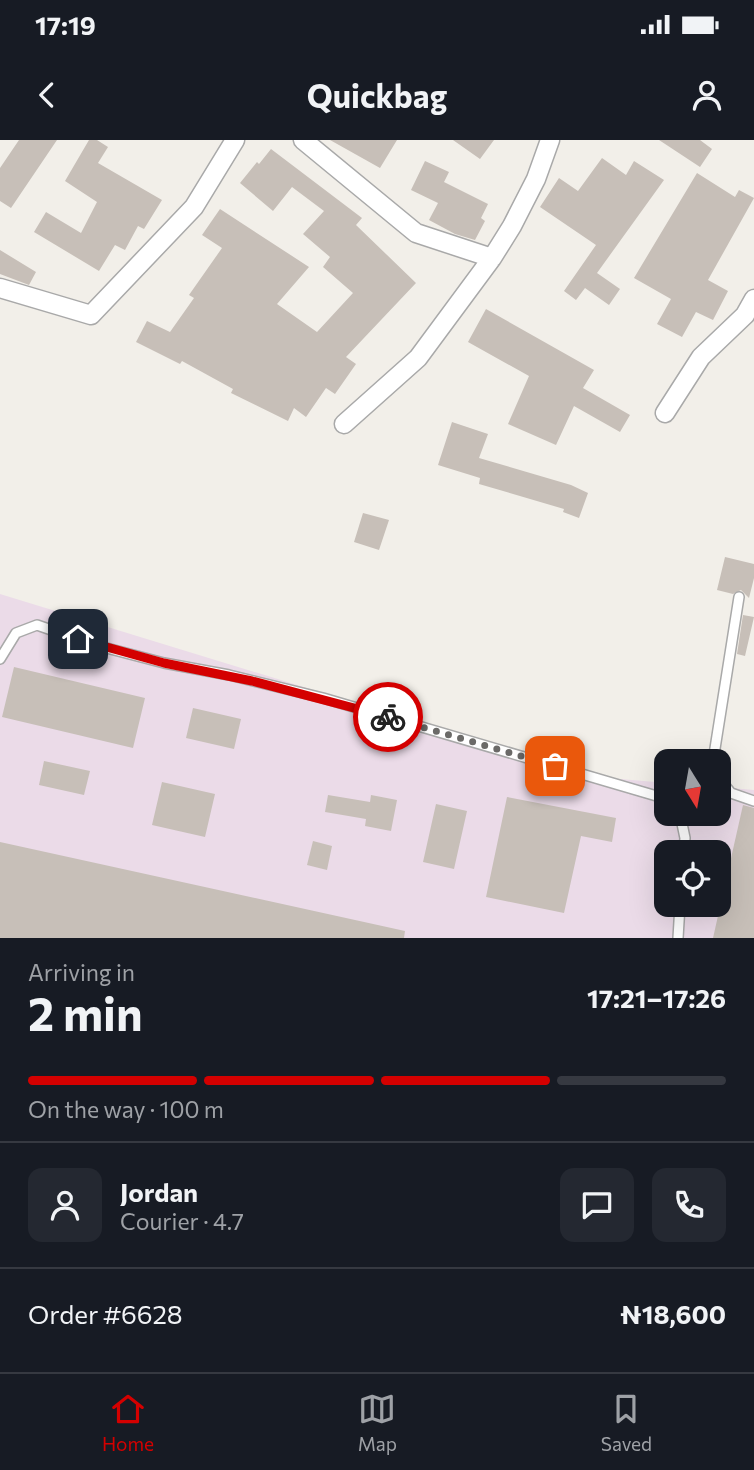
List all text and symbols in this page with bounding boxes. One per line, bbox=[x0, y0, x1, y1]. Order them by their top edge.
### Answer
text: 17:19 bbox=[35, 9, 96, 40]
text: Quickbag bbox=[307, 75, 447, 115]
icon: back bbox=[28, 76, 66, 114]
icon: person bbox=[688, 76, 726, 114]
pin bbox=[48, 609, 108, 669]
icon: home bbox=[59, 620, 97, 658]
courier bbox=[353, 682, 423, 752]
icon: bike bbox=[369, 698, 407, 736]
pin bbox=[525, 736, 585, 796]
icon: bag bbox=[536, 747, 574, 785]
north arrow bbox=[654, 749, 732, 826]
map controls bbox=[654, 749, 731, 917]
button: locate bbox=[654, 840, 731, 917]
text: Arriving in bbox=[28, 958, 135, 986]
text: 17:21–17:26 bbox=[587, 982, 726, 1013]
text: 2 min bbox=[28, 984, 143, 1040]
text: On the way · 100 m bbox=[28, 1095, 224, 1123]
button: person bbox=[28, 1168, 102, 1242]
button: chat bbox=[560, 1168, 634, 1242]
button: phone bbox=[652, 1168, 726, 1242]
text: Jordan bbox=[120, 1176, 198, 1207]
text: Courier · 4.7 bbox=[120, 1207, 244, 1235]
text: Order #6628 bbox=[28, 1298, 183, 1329]
text: ₦18,600 bbox=[620, 1298, 726, 1329]
tab: Home bbox=[102, 1390, 154, 1455]
tab: Map bbox=[358, 1390, 397, 1455]
tab: Saved bbox=[601, 1390, 652, 1455]

